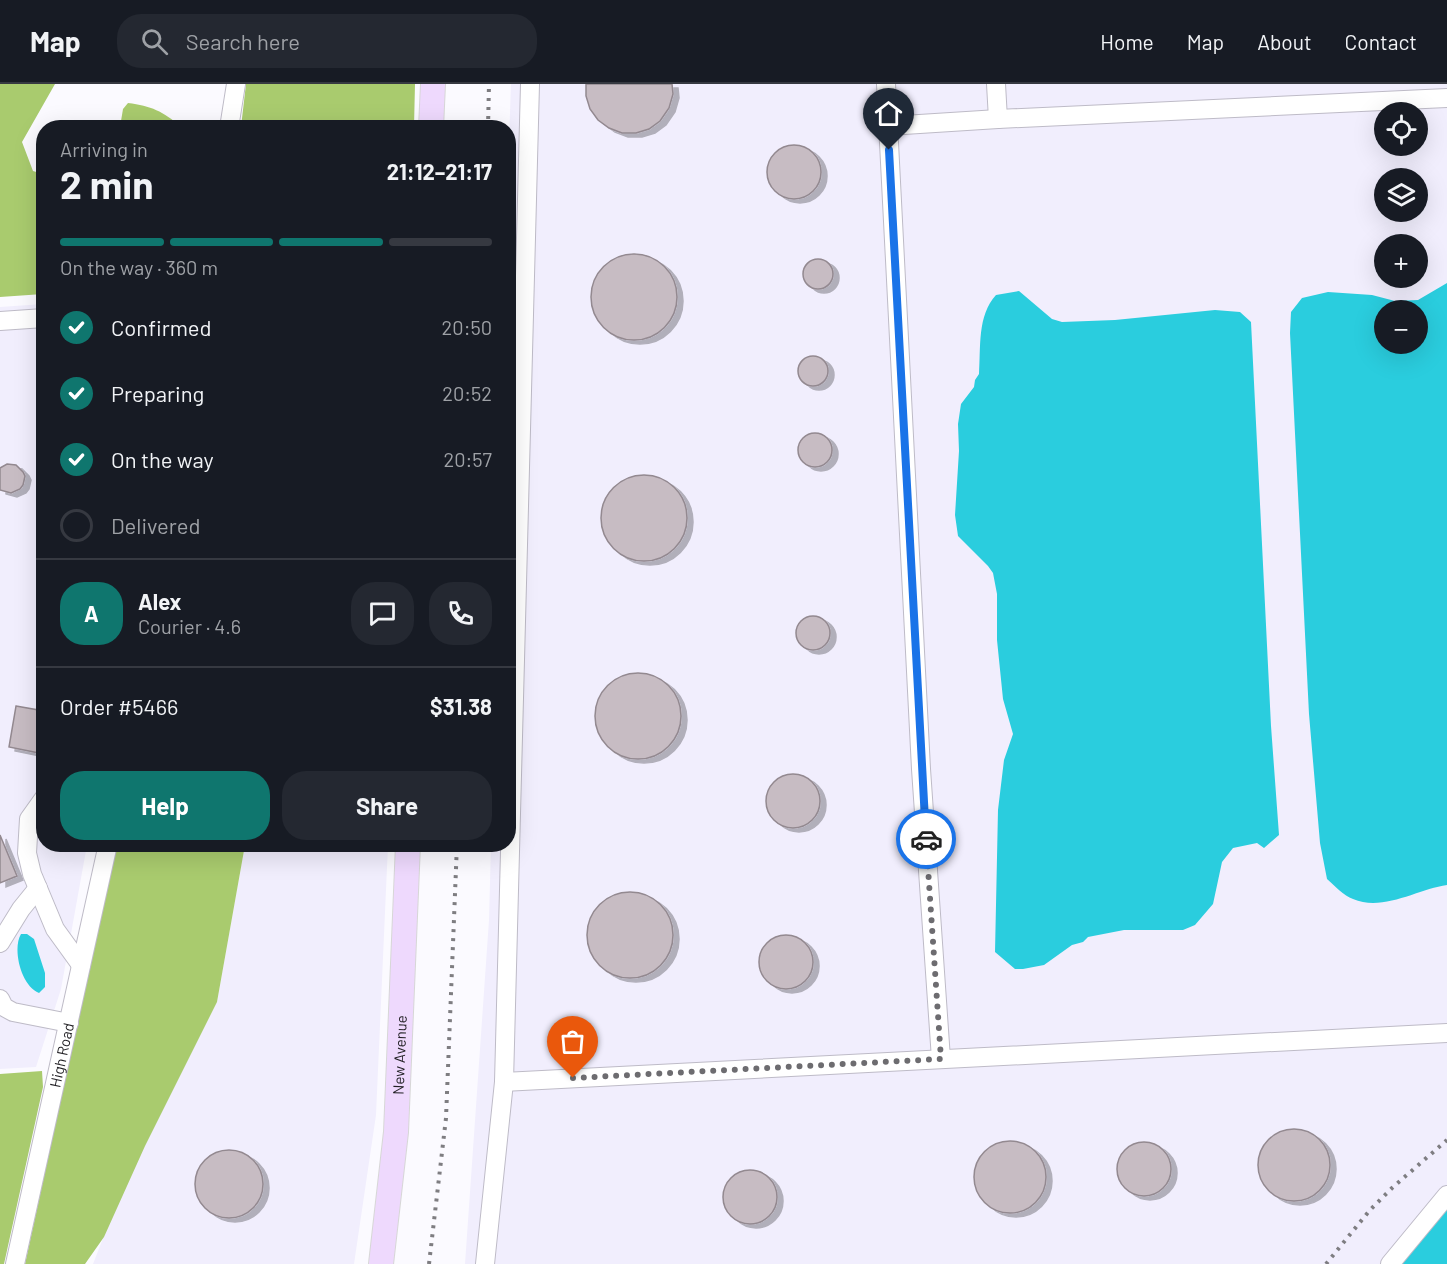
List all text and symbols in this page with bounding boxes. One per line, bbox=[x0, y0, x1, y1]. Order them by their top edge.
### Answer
search box bbox=[117, 14, 537, 68]
text: Map bbox=[30, 24, 81, 58]
icon: search bbox=[138, 25, 171, 58]
text: Search here bbox=[186, 28, 300, 54]
text: Home bbox=[1100, 29, 1154, 54]
text: Map bbox=[1187, 29, 1224, 54]
text: About bbox=[1257, 29, 1312, 54]
text: Contact bbox=[1345, 29, 1417, 54]
pin bbox=[863, 88, 914, 150]
icon: home bbox=[872, 97, 905, 130]
map controls bbox=[1374, 102, 1428, 354]
button: locate bbox=[1374, 102, 1428, 156]
text: Arriving in bbox=[60, 137, 148, 161]
text: 21:12–21:17 bbox=[387, 158, 492, 184]
text: 2 min bbox=[60, 160, 153, 207]
button: layers bbox=[1374, 168, 1428, 222]
button: + bbox=[1374, 234, 1428, 288]
text: On the way · 360 m bbox=[60, 255, 218, 279]
button: − bbox=[1374, 300, 1428, 354]
icon: check bbox=[60, 311, 93, 344]
text: Confirmed bbox=[111, 314, 211, 340]
text: 20:50 bbox=[442, 315, 492, 339]
icon: check bbox=[60, 377, 93, 410]
text: Preparing bbox=[111, 380, 204, 406]
text: 20:52 bbox=[442, 381, 492, 405]
icon: check bbox=[60, 443, 93, 476]
text: On the way bbox=[111, 446, 214, 472]
text: 20:57 bbox=[443, 447, 492, 471]
text: Delivered bbox=[111, 512, 200, 538]
button: chat bbox=[351, 582, 414, 645]
button: phone bbox=[429, 582, 492, 645]
text: Alex bbox=[138, 588, 181, 614]
text: A bbox=[84, 600, 99, 626]
text: Courier · 4.6 bbox=[138, 614, 241, 638]
text: Order #5466 bbox=[60, 693, 178, 719]
text: $31.38 bbox=[430, 693, 492, 719]
button: Help bbox=[60, 771, 270, 840]
button: Share bbox=[282, 771, 492, 840]
courier bbox=[896, 809, 956, 869]
icon: car bbox=[910, 823, 943, 856]
street label: New Avenue bbox=[389, 1015, 410, 1095]
pin bbox=[547, 1016, 598, 1078]
street label: High Road bbox=[45, 1021, 77, 1089]
icon: bag bbox=[556, 1025, 589, 1058]

